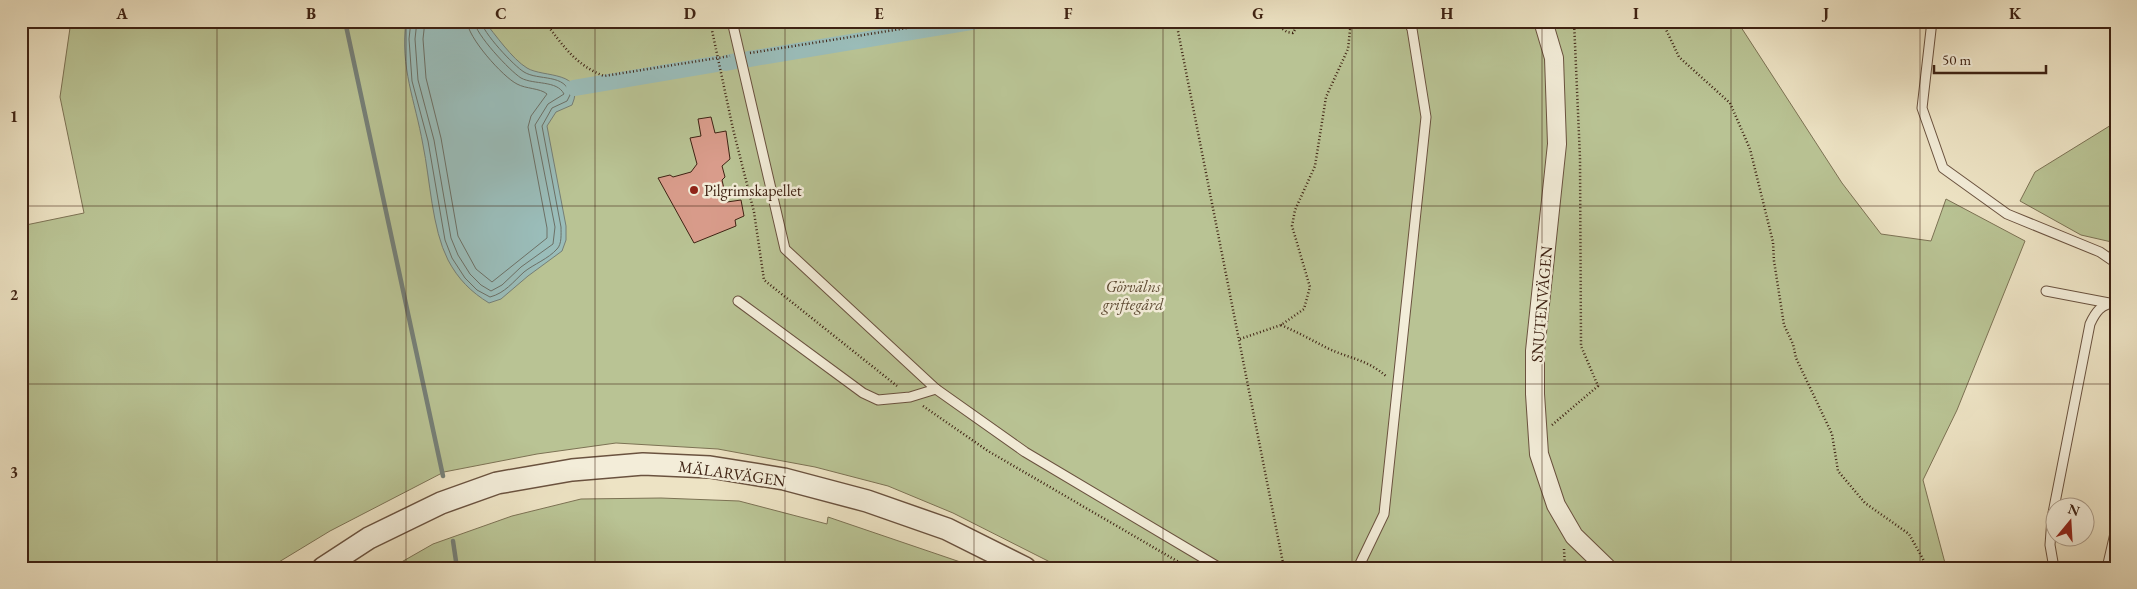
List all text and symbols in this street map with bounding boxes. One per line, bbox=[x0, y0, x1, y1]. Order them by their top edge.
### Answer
text: A bbox=[115, 3, 128, 24]
text: B bbox=[306, 3, 316, 24]
text: C bbox=[495, 3, 507, 24]
text: D bbox=[684, 3, 696, 24]
text: E bbox=[874, 3, 884, 24]
text: F bbox=[1064, 3, 1073, 24]
text: G bbox=[1252, 3, 1264, 24]
text: H bbox=[1441, 3, 1454, 24]
text: I bbox=[1633, 3, 1639, 24]
text: J bbox=[1821, 3, 1829, 24]
text: K bbox=[2009, 3, 2022, 24]
scale bar bbox=[1934, 42, 2047, 74]
text: 50 m bbox=[1942, 50, 1971, 69]
text: 1 bbox=[10, 106, 18, 127]
place label: Pilgrimskapellet bbox=[704, 180, 802, 201]
marker: Pilgrimskapellet bbox=[688, 184, 700, 196]
street label: SNUTENVÄGEN bbox=[1526, 245, 1557, 363]
park label: Görvälns griftegård bbox=[1101, 276, 1164, 315]
text: 2 bbox=[10, 284, 19, 305]
street label: MÄLARVÄGEN bbox=[677, 456, 787, 491]
text: 3 bbox=[10, 462, 18, 483]
north arrow bbox=[2044, 496, 2094, 546]
text: N bbox=[2066, 499, 2083, 520]

